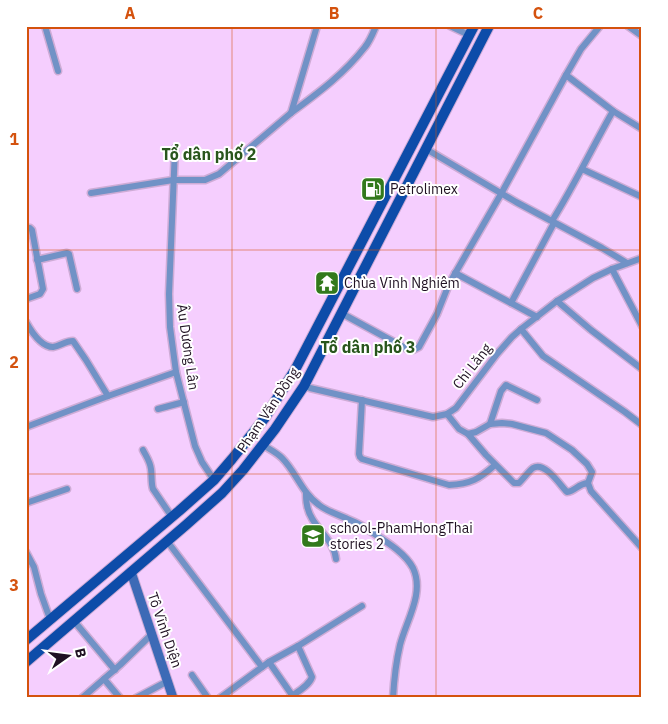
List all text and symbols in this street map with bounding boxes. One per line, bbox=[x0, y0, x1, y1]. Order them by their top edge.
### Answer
text: A bbox=[125, 3, 136, 23]
text: B bbox=[329, 3, 340, 23]
text: C bbox=[533, 3, 543, 23]
text: 1 bbox=[9, 129, 19, 149]
district label: Tổ dân phố 2 bbox=[162, 143, 256, 164]
fuel station icon: Petrolimex bbox=[360, 176, 386, 202]
place label: Petrolimex bbox=[390, 180, 458, 198]
temple icon: Chùa Vĩnh Nghiêm bbox=[314, 270, 340, 296]
place label: Chùa Vĩnh Nghiêm bbox=[344, 274, 460, 292]
street label: Âu Dương Lân bbox=[173, 303, 203, 391]
district label: Tổ dân phố 3 bbox=[321, 336, 415, 357]
street label: Chi Lăng bbox=[449, 339, 496, 393]
text: 2 bbox=[9, 352, 19, 372]
street label: Phạm Văn Đồng bbox=[233, 363, 303, 456]
place label: school-PhamHongThai stories 2 bbox=[330, 519, 473, 553]
school or university icon: school-PhamHongThai stories 2 bbox=[300, 523, 326, 549]
text: 3 bbox=[9, 575, 19, 595]
street label: Tô Vĩnh Diện bbox=[144, 590, 186, 670]
north arrow bbox=[42, 632, 92, 682]
text: B bbox=[71, 646, 90, 660]

